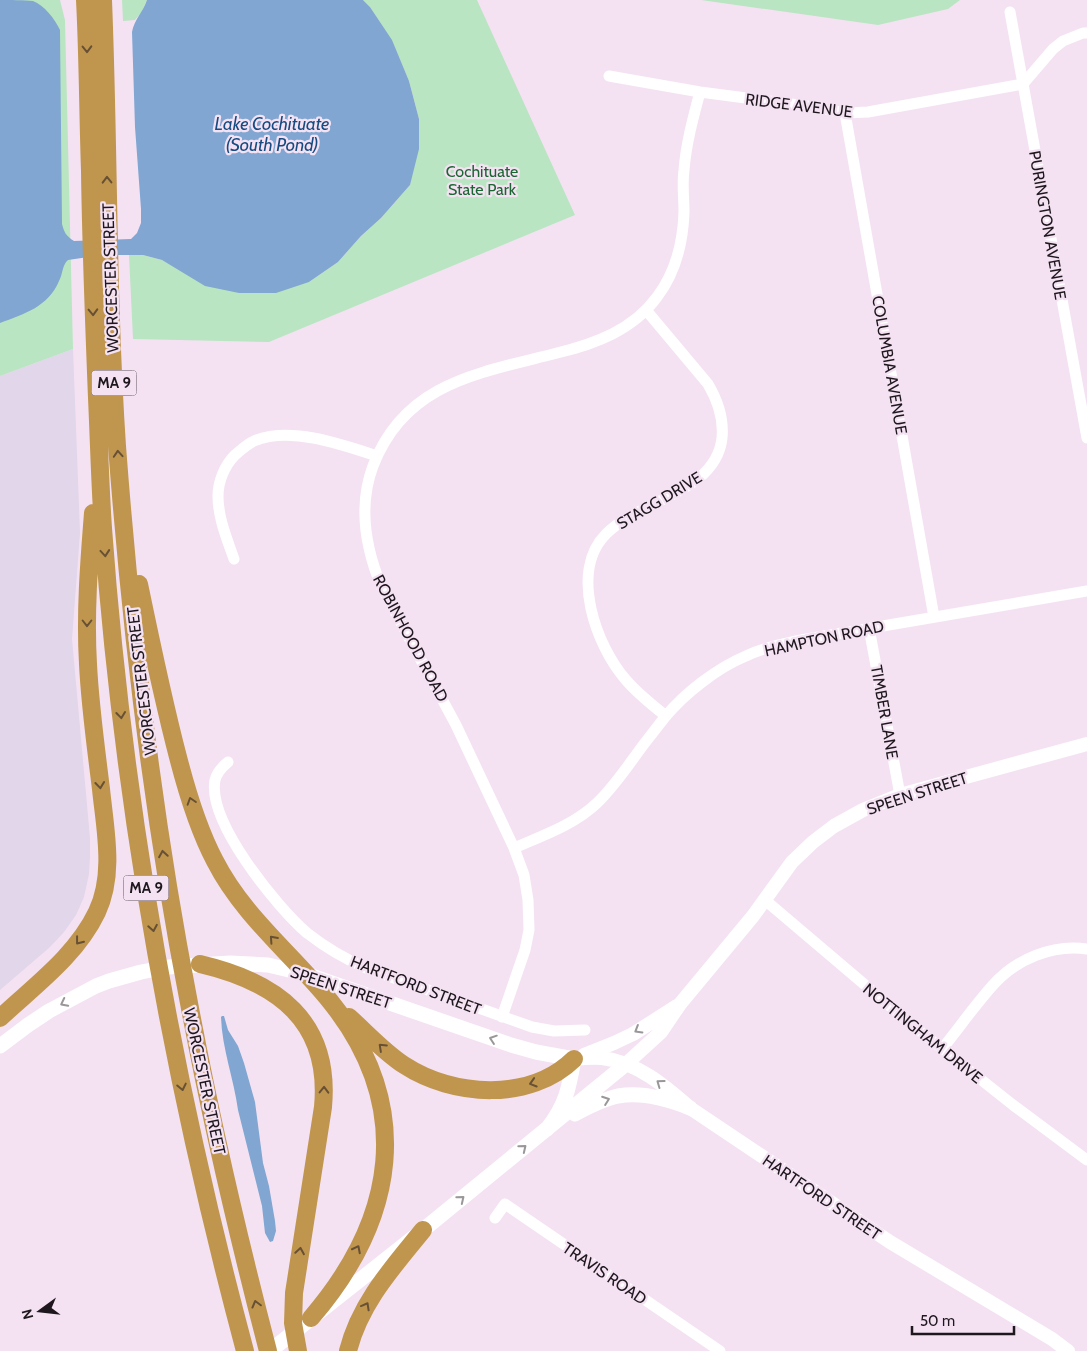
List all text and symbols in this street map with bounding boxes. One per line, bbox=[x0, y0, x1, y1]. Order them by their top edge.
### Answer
one-way arrow bbox=[82, 45, 92, 53]
street label: RIDGE AVENUE bbox=[744, 89, 854, 122]
water label: Lake Cochituate (South Pond) bbox=[215, 113, 329, 156]
street label: PURINGTON AVENUE bbox=[1025, 149, 1070, 301]
park label: Cochituate State Park bbox=[446, 162, 518, 199]
one-way arrow bbox=[102, 175, 112, 183]
street label: WORCESTER STREET bbox=[98, 202, 123, 353]
street label: COLUMBIA AVENUE bbox=[868, 294, 911, 436]
one-way arrow bbox=[88, 308, 99, 316]
road number: MA 9 bbox=[92, 370, 136, 396]
one-way arrow bbox=[113, 450, 124, 458]
street label: STAGG DRIVE bbox=[613, 468, 705, 533]
one-way arrow bbox=[99, 550, 110, 558]
street label: ROBINHOOD ROAD bbox=[369, 571, 452, 705]
street label: WORCESTER STREET bbox=[123, 605, 160, 756]
street label: HAMPTON ROAD bbox=[763, 617, 886, 660]
one-way arrow bbox=[82, 620, 92, 628]
street label: TIMBER LANE bbox=[867, 664, 902, 761]
one-way arrow bbox=[116, 711, 126, 719]
street label: SPEEN STREET bbox=[864, 768, 970, 819]
one-way arrow bbox=[94, 781, 105, 789]
one-way arrow bbox=[186, 797, 196, 805]
one-way arrow bbox=[159, 849, 169, 858]
road number: MA 9 bbox=[124, 876, 168, 900]
one-way arrow bbox=[147, 923, 157, 932]
one-way arrow bbox=[76, 935, 85, 944]
one-way arrow bbox=[270, 935, 279, 944]
street label: HARTFORD STREET bbox=[348, 952, 484, 1019]
street label: SPEEN STREET bbox=[288, 962, 394, 1013]
street label: NOTTINGHAM DRIVE bbox=[859, 979, 986, 1087]
one-way arrow bbox=[60, 997, 69, 1007]
street label: WORCESTER STREET bbox=[180, 1006, 229, 1157]
one-way arrow bbox=[635, 1023, 644, 1033]
one-way arrow bbox=[489, 1035, 497, 1045]
one-way arrow bbox=[379, 1044, 388, 1053]
one-way arrow bbox=[529, 1077, 537, 1087]
one-way arrow bbox=[656, 1080, 666, 1089]
one-way arrow bbox=[177, 1083, 187, 1092]
one-way arrow bbox=[318, 1086, 329, 1094]
one-way arrow bbox=[601, 1096, 610, 1106]
one-way arrow bbox=[518, 1144, 527, 1153]
street label: HARTFORD STREET bbox=[759, 1151, 885, 1244]
one-way arrow bbox=[455, 1197, 464, 1205]
street label: TRAVIS ROAD bbox=[559, 1238, 650, 1308]
one-way arrow bbox=[351, 1245, 361, 1254]
one-way arrow bbox=[294, 1246, 305, 1254]
north arrow bbox=[15, 1286, 65, 1336]
one-way arrow bbox=[251, 1299, 262, 1308]
one-way arrow bbox=[359, 1302, 369, 1311]
scale bar bbox=[912, 1304, 1014, 1336]
text: N bbox=[17, 1307, 37, 1321]
text: 50 m bbox=[920, 1312, 955, 1330]

